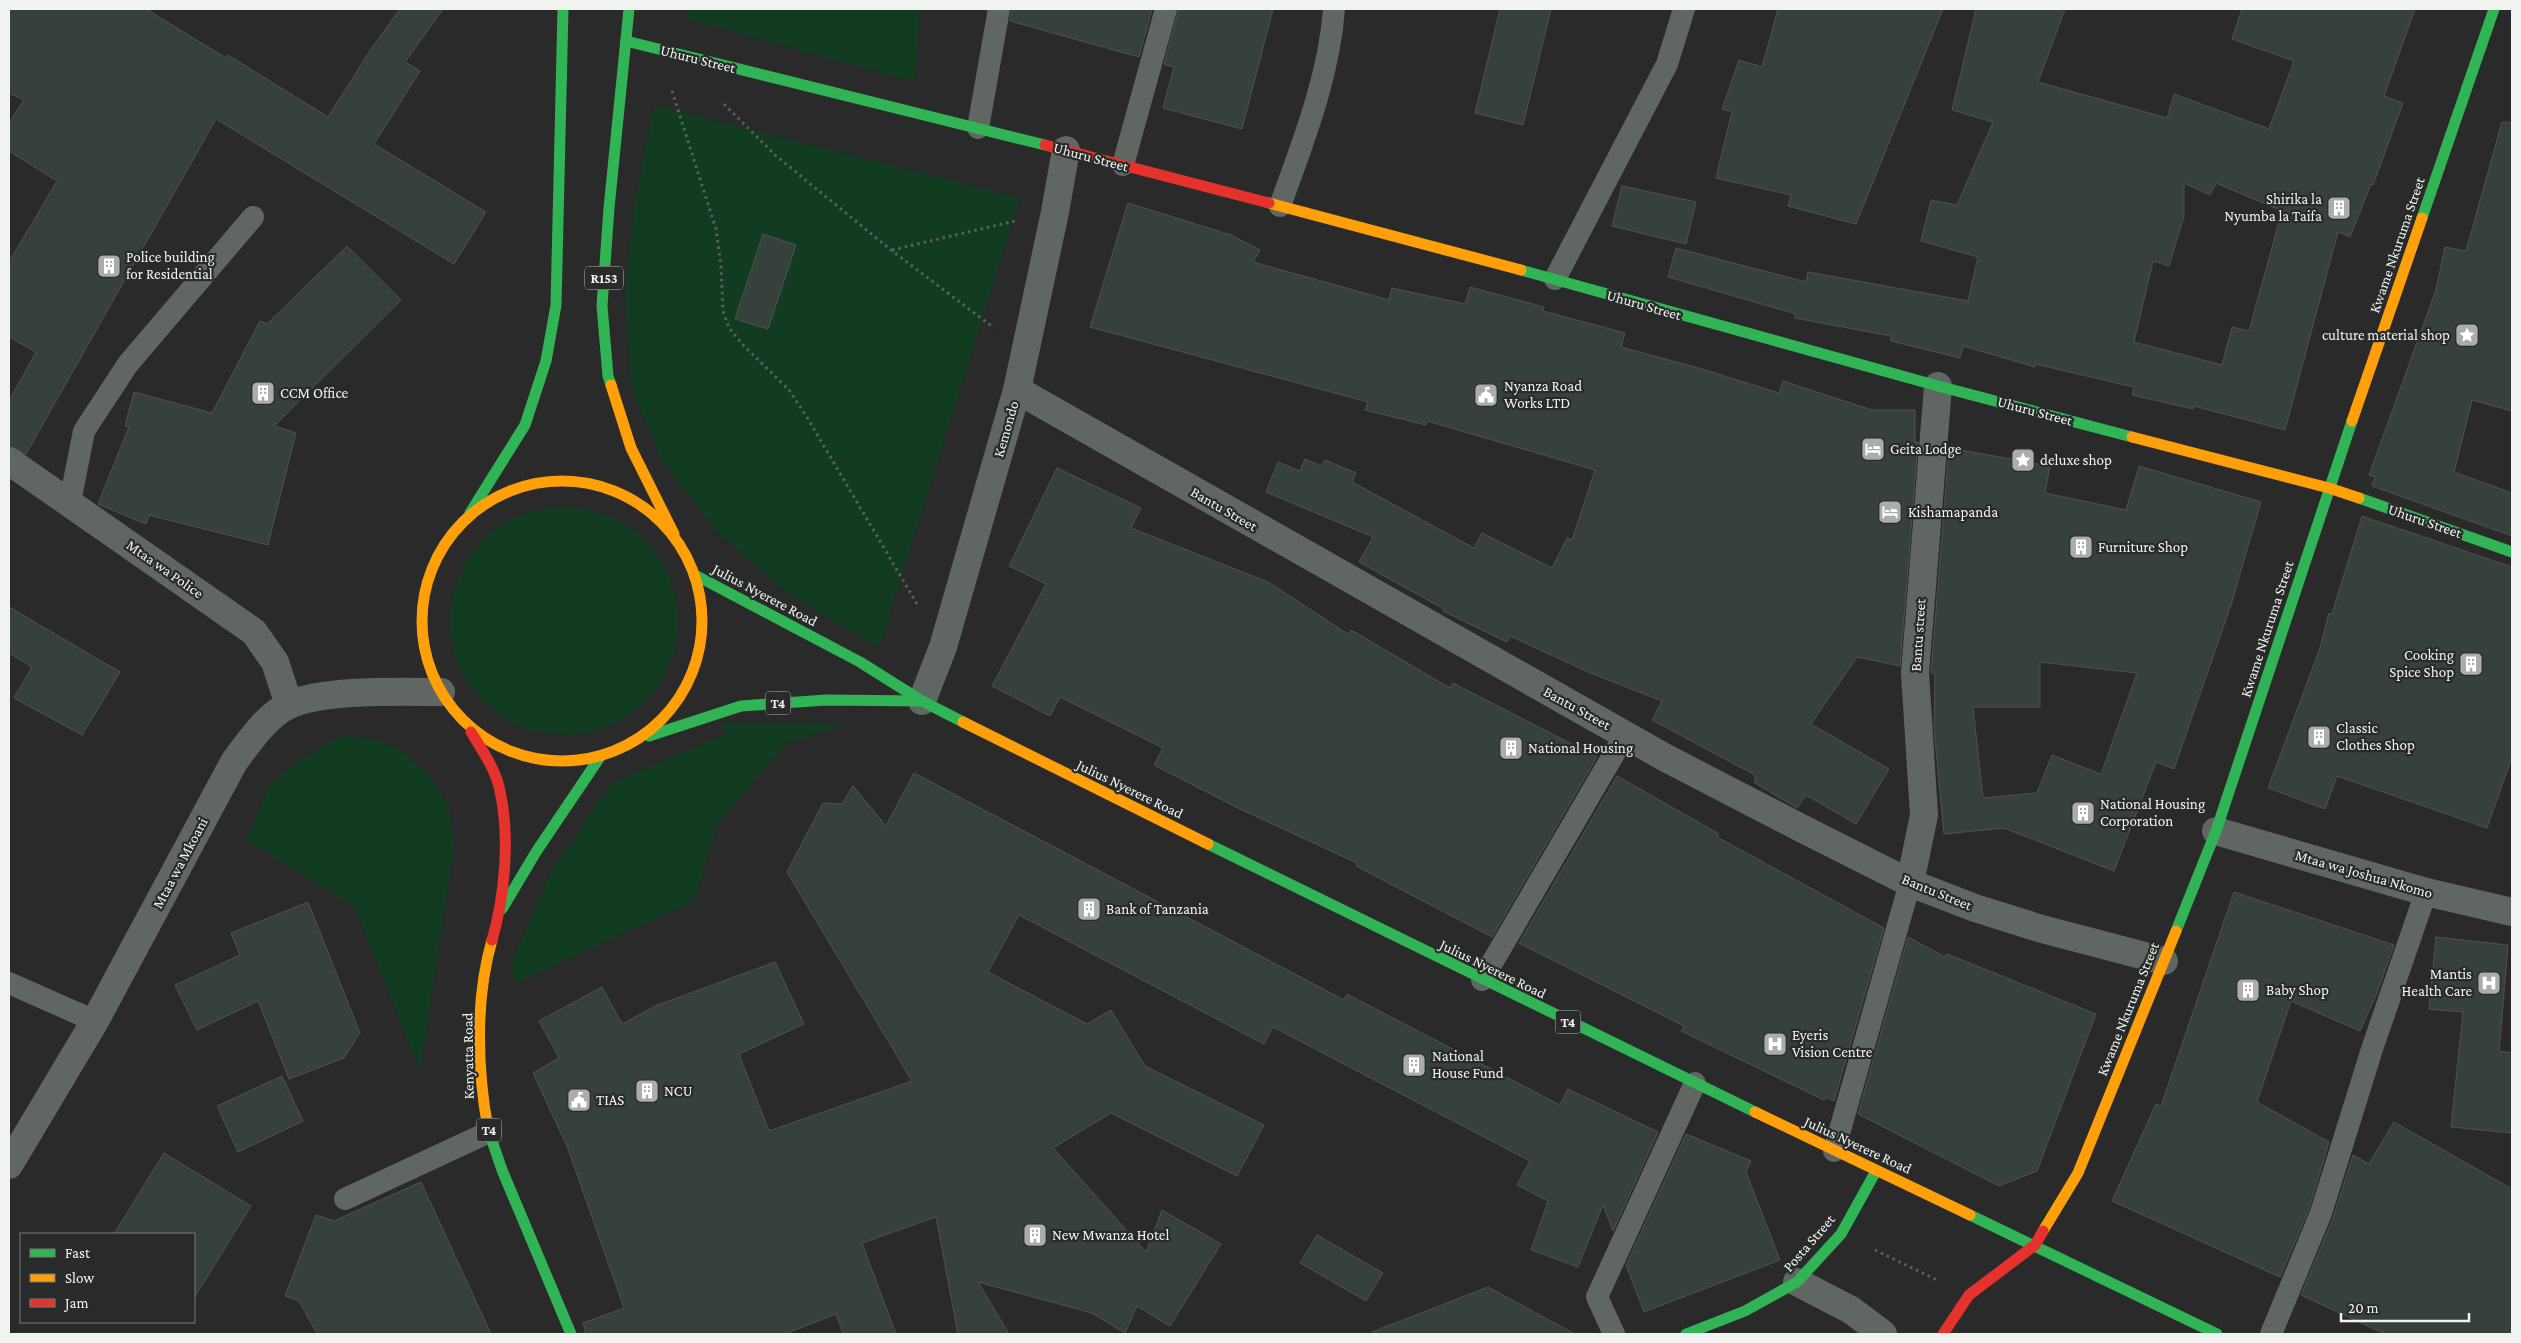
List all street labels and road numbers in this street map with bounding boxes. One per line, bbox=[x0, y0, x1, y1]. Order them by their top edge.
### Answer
street label: Uhuru Street bbox=[659, 42, 738, 76]
street label: Uhuru Street bbox=[1052, 139, 1131, 175]
street label: Kwame Nkuruma Street bbox=[2366, 174, 2428, 315]
road number: R153 bbox=[585, 266, 623, 290]
street label: Uhuru Street bbox=[1605, 287, 1684, 324]
street label: Uhuru Street bbox=[1996, 393, 2075, 429]
street label: Kemondo bbox=[990, 399, 1022, 459]
street label: Bantu Street bbox=[1188, 484, 1261, 535]
street label: Uhuru Street bbox=[2386, 501, 2465, 541]
street label: Mtaa wa Police bbox=[124, 537, 207, 602]
street label: Kwame Nkuruma Street bbox=[2237, 558, 2297, 699]
street label: Julius Nyerere Road bbox=[708, 560, 820, 630]
street label: Bantu street bbox=[1907, 597, 1929, 672]
street label: Bantu Street bbox=[1541, 683, 1614, 733]
road number: T4 bbox=[766, 691, 790, 714]
street label: Julius Nyerere Road bbox=[1072, 755, 1186, 823]
street label: Mtaa wa Mkoani bbox=[149, 815, 211, 911]
street label: Mtaa wa Joshua Nkomo bbox=[2293, 847, 2435, 902]
street label: Bantu Street bbox=[1900, 871, 1975, 914]
street label: Julius Nyerere Road bbox=[1435, 935, 1549, 1003]
street label: Kwame Nkuruma Street bbox=[2094, 939, 2163, 1078]
road number: T4 bbox=[1556, 1010, 1580, 1034]
street label: Kenyatta Road bbox=[459, 1012, 478, 1100]
street label: Julius Nyerere Road bbox=[1800, 1112, 1914, 1178]
road number: T4 bbox=[476, 1118, 502, 1142]
street label: Posta Street bbox=[1780, 1210, 1839, 1275]

